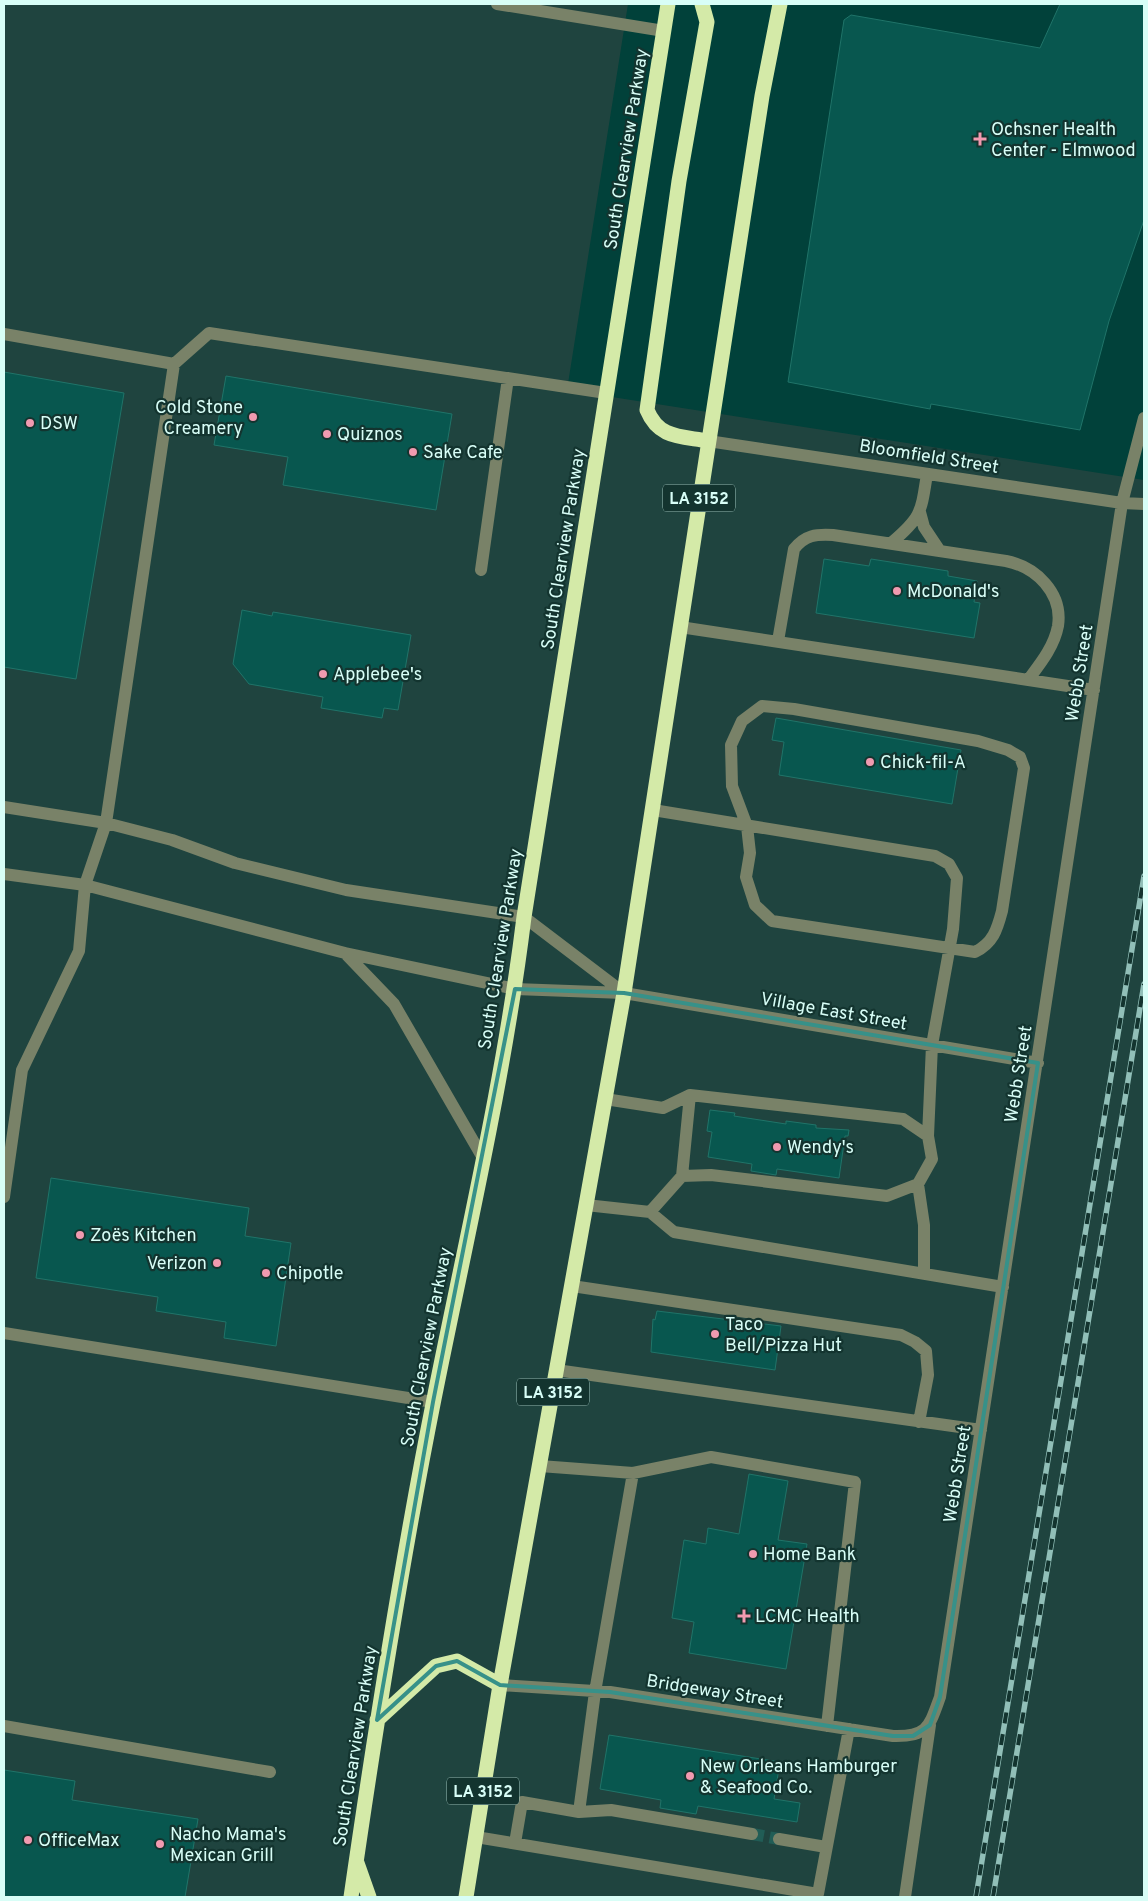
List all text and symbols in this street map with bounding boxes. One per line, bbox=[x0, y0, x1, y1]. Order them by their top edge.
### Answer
street label: South Clearview Parkway bbox=[600, 47, 655, 251]
place label: Ochsner Health Center - Elmwood bbox=[991, 119, 1136, 163]
marker: Ochsner Health Center - Elmwood bbox=[973, 132, 987, 146]
place label: Cold Stone Creamery bbox=[155, 397, 243, 441]
marker: Cold Stone Creamery bbox=[247, 411, 259, 423]
place label: DSW bbox=[40, 413, 78, 436]
marker: DSW bbox=[24, 417, 36, 429]
place label: Quiznos bbox=[337, 424, 403, 447]
marker: Quiznos bbox=[321, 428, 333, 440]
street label: Bloomfield Street bbox=[857, 435, 1000, 480]
place label: Sake Cafe bbox=[423, 442, 503, 465]
marker: Sake Cafe bbox=[407, 446, 419, 458]
street label: South Clearview Parkway bbox=[537, 447, 592, 651]
road number: LA 3152 bbox=[663, 484, 735, 512]
place label: McDonald's bbox=[907, 581, 999, 604]
marker: McDonald's bbox=[891, 585, 903, 597]
street label: Webb Street bbox=[1061, 623, 1100, 724]
place label: Applebee's bbox=[333, 664, 422, 687]
marker: Applebee's bbox=[317, 668, 329, 680]
place label: Chick-fil-A bbox=[880, 752, 966, 775]
marker: Chick-fil-A bbox=[864, 756, 876, 768]
street label: South Clearview Parkway bbox=[474, 847, 529, 1051]
street label: Village East Street bbox=[759, 988, 909, 1037]
street label: Webb Street bbox=[1000, 1024, 1039, 1125]
place label: Wendy's bbox=[787, 1137, 854, 1160]
marker: Wendy's bbox=[771, 1141, 783, 1153]
place label: Zoës Kitchen bbox=[90, 1225, 197, 1248]
marker: Zoës Kitchen bbox=[74, 1229, 86, 1241]
street label: South Clearview Parkway bbox=[397, 1245, 458, 1449]
place label: Verizon bbox=[147, 1253, 207, 1276]
marker: Verizon bbox=[211, 1257, 223, 1269]
place label: Chipotle bbox=[276, 1263, 344, 1286]
marker: Chipotle bbox=[260, 1267, 272, 1279]
place label: Taco Bell/Pizza Hut bbox=[725, 1314, 842, 1358]
marker: Taco Bell/Pizza Hut bbox=[709, 1328, 721, 1340]
road number: LA 3152 bbox=[517, 1378, 589, 1405]
street label: Webb Street bbox=[939, 1424, 978, 1525]
place label: Home Bank bbox=[763, 1544, 856, 1567]
marker: Home Bank bbox=[747, 1548, 759, 1560]
place label: LCMC Health bbox=[755, 1606, 860, 1629]
marker: LCMC Health bbox=[737, 1609, 751, 1623]
street label: South Clearview Parkway bbox=[329, 1644, 384, 1848]
street label: Bridgeway Street bbox=[645, 1670, 785, 1715]
place label: New Orleans Hamburger & Seafood Co. bbox=[700, 1756, 897, 1800]
marker: New Orleans Hamburger & Seafood Co. bbox=[684, 1770, 696, 1782]
road number: LA 3152 bbox=[447, 1778, 519, 1804]
place label: Nacho Mama's Mexican Grill bbox=[170, 1824, 286, 1868]
place label: OfficeMax bbox=[38, 1830, 120, 1853]
marker: OfficeMax bbox=[22, 1834, 34, 1846]
marker: Nacho Mama's Mexican Grill bbox=[154, 1838, 166, 1850]

